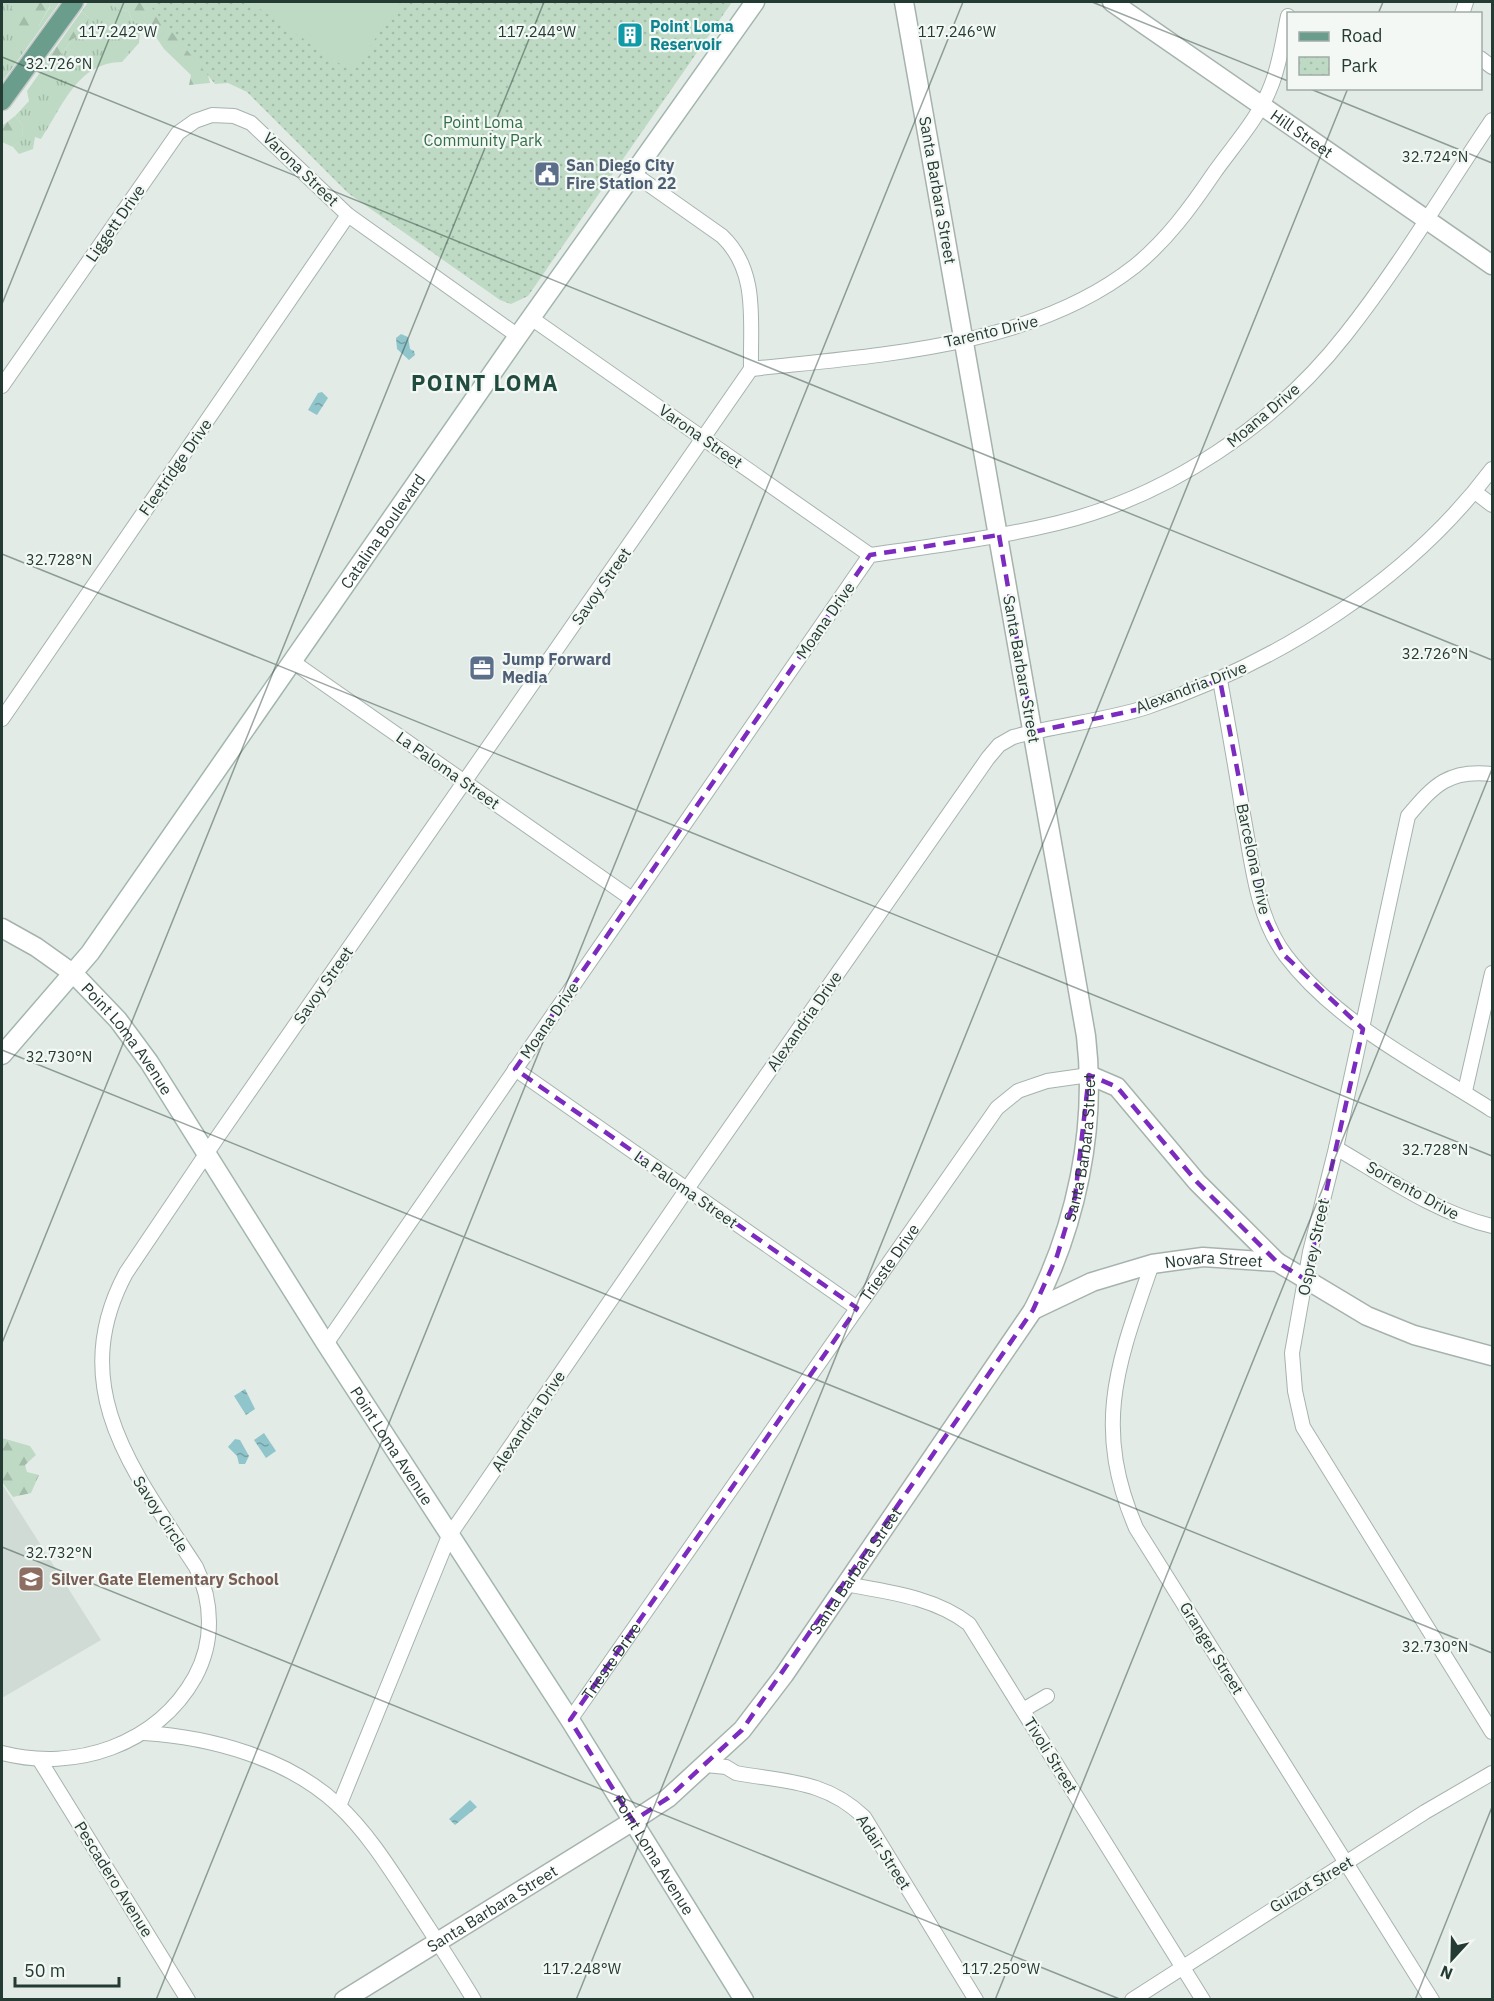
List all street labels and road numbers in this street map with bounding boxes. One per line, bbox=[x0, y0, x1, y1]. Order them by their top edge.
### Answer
street label: Hill Street bbox=[1267, 105, 1337, 162]
street label: Santa Barbara Street bbox=[915, 115, 961, 265]
street label: Varona Street bbox=[259, 128, 343, 210]
street label: Liggett Drive bbox=[81, 180, 149, 265]
street label: Tarento Drive bbox=[942, 310, 1040, 352]
street label: Moana Drive bbox=[1222, 379, 1304, 451]
street label: Varona Street bbox=[655, 400, 747, 472]
street label: Fleetridge Drive bbox=[134, 415, 216, 519]
street label: Catalina Boulevard bbox=[336, 470, 429, 593]
street label: Savoy Street bbox=[567, 543, 635, 629]
street label: Moana Drive bbox=[791, 578, 859, 662]
street label: Santa Barbara Street bbox=[999, 594, 1045, 744]
street label: Alexandria Drive bbox=[1133, 657, 1250, 717]
street label: La Paloma Street bbox=[392, 727, 504, 813]
street label: Barcelona Drive bbox=[1232, 801, 1276, 917]
street label: Savoy Street bbox=[289, 942, 357, 1028]
street label: Alexandria Drive bbox=[762, 967, 846, 1075]
street label: Point Loma Avenue bbox=[77, 978, 177, 1099]
street label: Moana Drive bbox=[515, 978, 583, 1062]
street label: Santa Barbara Street bbox=[1059, 1073, 1099, 1224]
street label: La Paloma Street bbox=[630, 1146, 742, 1232]
street label: Sorrento Drive bbox=[1363, 1156, 1463, 1224]
street label: Osprey Street bbox=[1293, 1197, 1333, 1297]
street label: Trieste Drive bbox=[855, 1220, 923, 1305]
street label: Novara Street bbox=[1163, 1247, 1263, 1272]
street label: Alexandria Drive bbox=[487, 1367, 569, 1475]
street label: Point Loma Avenue bbox=[346, 1383, 438, 1509]
street label: Savoy Circle bbox=[129, 1472, 193, 1556]
street label: Santa Barbara Street bbox=[805, 1503, 906, 1638]
street label: Granger Street bbox=[1176, 1598, 1248, 1698]
street label: Trieste Drive bbox=[577, 1618, 645, 1704]
street label: Tivoli Street bbox=[1020, 1713, 1082, 1797]
street label: Point Loma Avenue bbox=[609, 1791, 699, 1919]
street label: Adair Street bbox=[852, 1811, 916, 1893]
street label: Pescadero Avenue bbox=[70, 1817, 158, 1941]
street label: Guizot Street bbox=[1266, 1851, 1356, 1917]
street label: Santa Barbara Street bbox=[423, 1860, 561, 1956]

